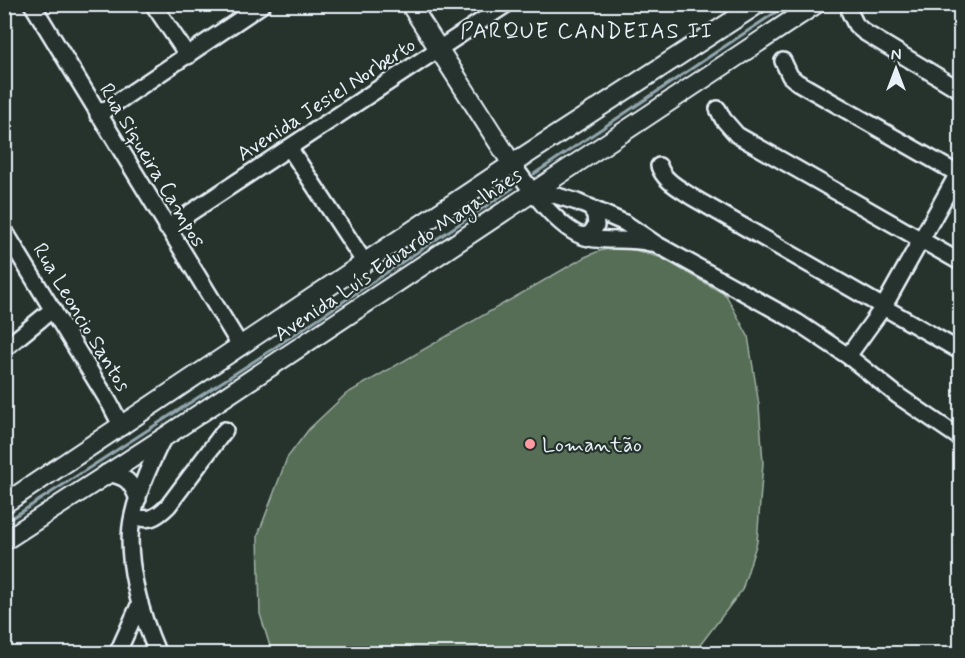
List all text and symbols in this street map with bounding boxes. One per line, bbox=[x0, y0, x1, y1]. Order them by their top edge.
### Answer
district label: PARQUE CANDEIAS II bbox=[460, 18, 714, 46]
street label: Avenida Jesiel Norberto bbox=[232, 31, 421, 168]
north arrow bbox=[866, 39, 926, 99]
text: N bbox=[891, 45, 901, 66]
street label: Rua Siqueira Campos bbox=[92, 78, 212, 253]
street label: Avenida Luís Eduardo Magalhães bbox=[269, 161, 529, 349]
street label: Rua Leoncio Santos bbox=[26, 238, 137, 397]
place label: Lomantão bbox=[542, 431, 642, 459]
marker: Lomantão bbox=[523, 437, 537, 451]

